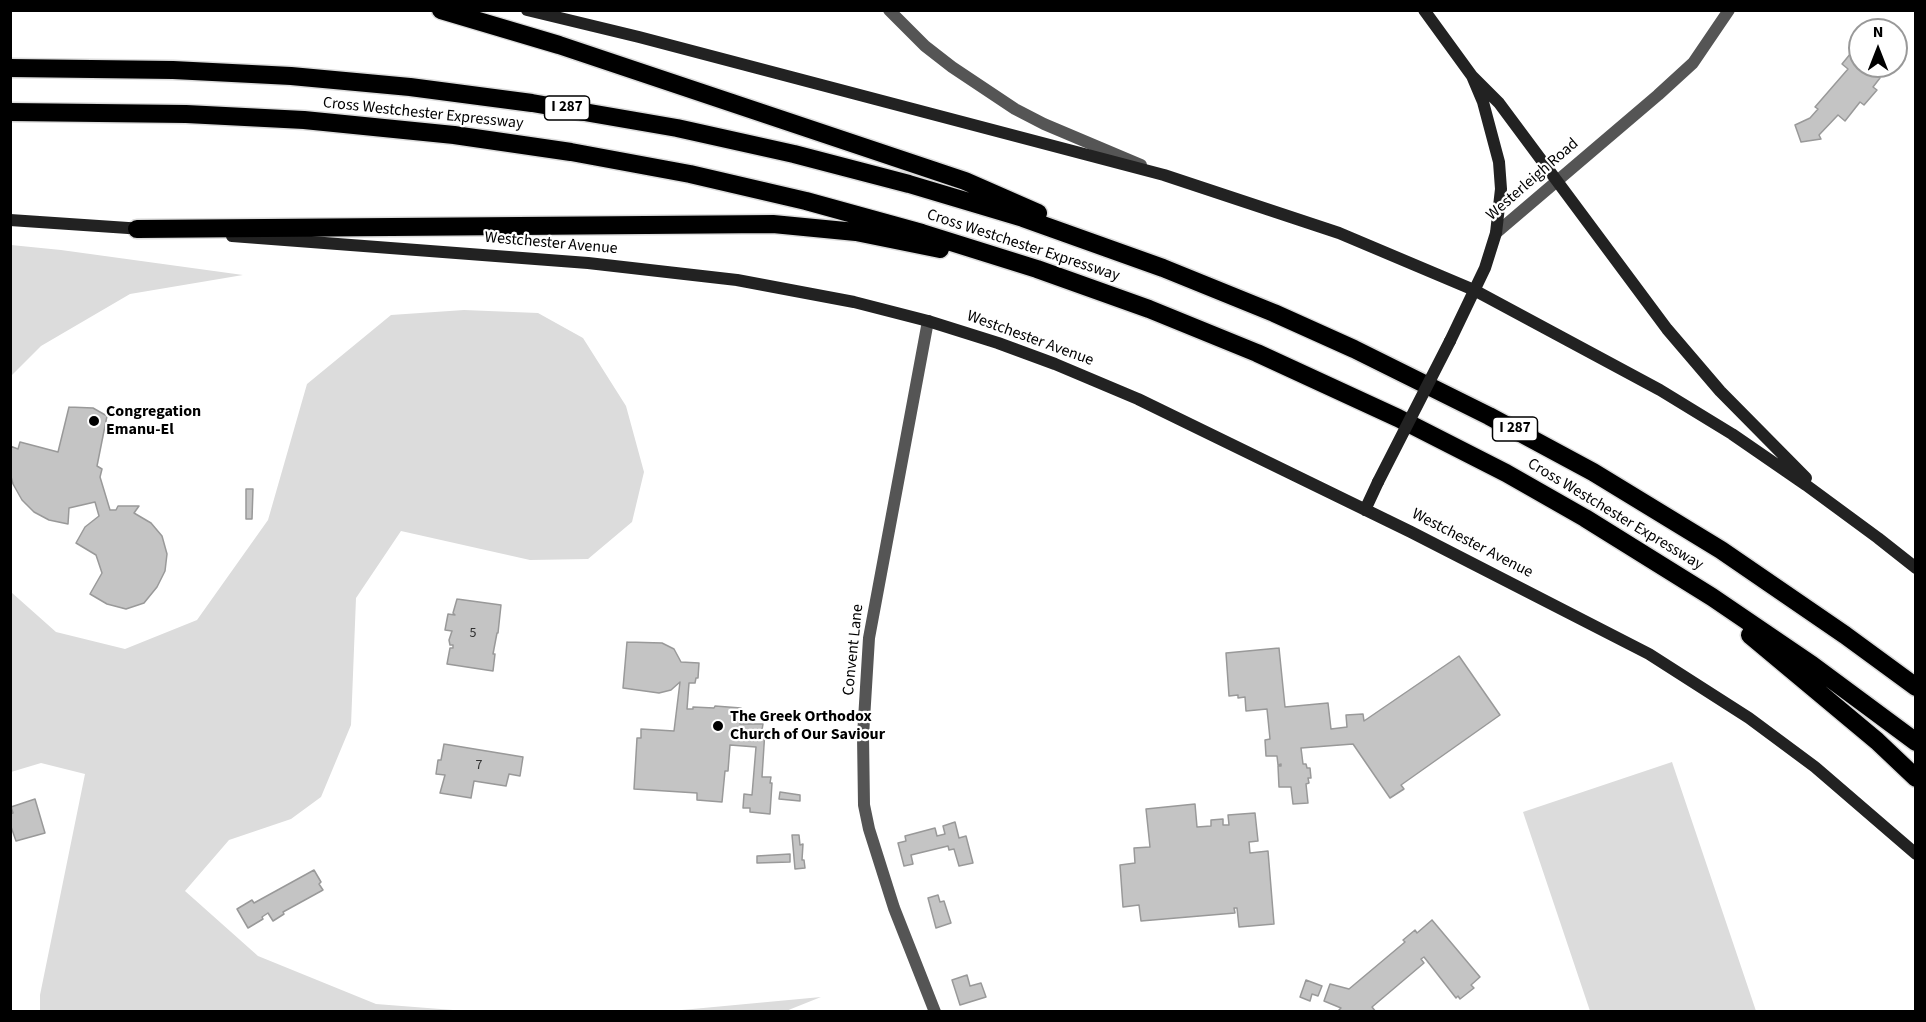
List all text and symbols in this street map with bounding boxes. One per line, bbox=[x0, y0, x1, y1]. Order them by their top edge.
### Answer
north arrow bbox=[1848, 18, 1908, 78]
text: N bbox=[1873, 21, 1883, 43]
street label: Cross Westchester Expressway bbox=[322, 94, 524, 134]
road number: I 287 bbox=[544, 96, 590, 120]
street label: Westerleigh Road bbox=[1483, 135, 1583, 225]
street label: Cross Westchester Expressway bbox=[924, 206, 1122, 286]
street label: Westchester Avenue bbox=[484, 229, 618, 259]
street label: Westchester Avenue bbox=[964, 307, 1096, 371]
place label: Congregation Emanu-El bbox=[106, 402, 201, 440]
marker: Congregation Emanu-El bbox=[87, 414, 101, 428]
road number: I 287 bbox=[1492, 417, 1538, 441]
street label: Cross Westchester Expressway bbox=[1524, 455, 1706, 575]
street label: Westchester Avenue bbox=[1408, 505, 1536, 583]
street label: Convent Lane bbox=[840, 603, 868, 697]
house number: 5 bbox=[470, 626, 476, 642]
place label: The Greek Orthodox Church of Our Saviour bbox=[730, 707, 885, 745]
marker: The Greek Orthodox Church of Our Saviour bbox=[711, 719, 725, 733]
house number: 7 bbox=[476, 758, 482, 774]

